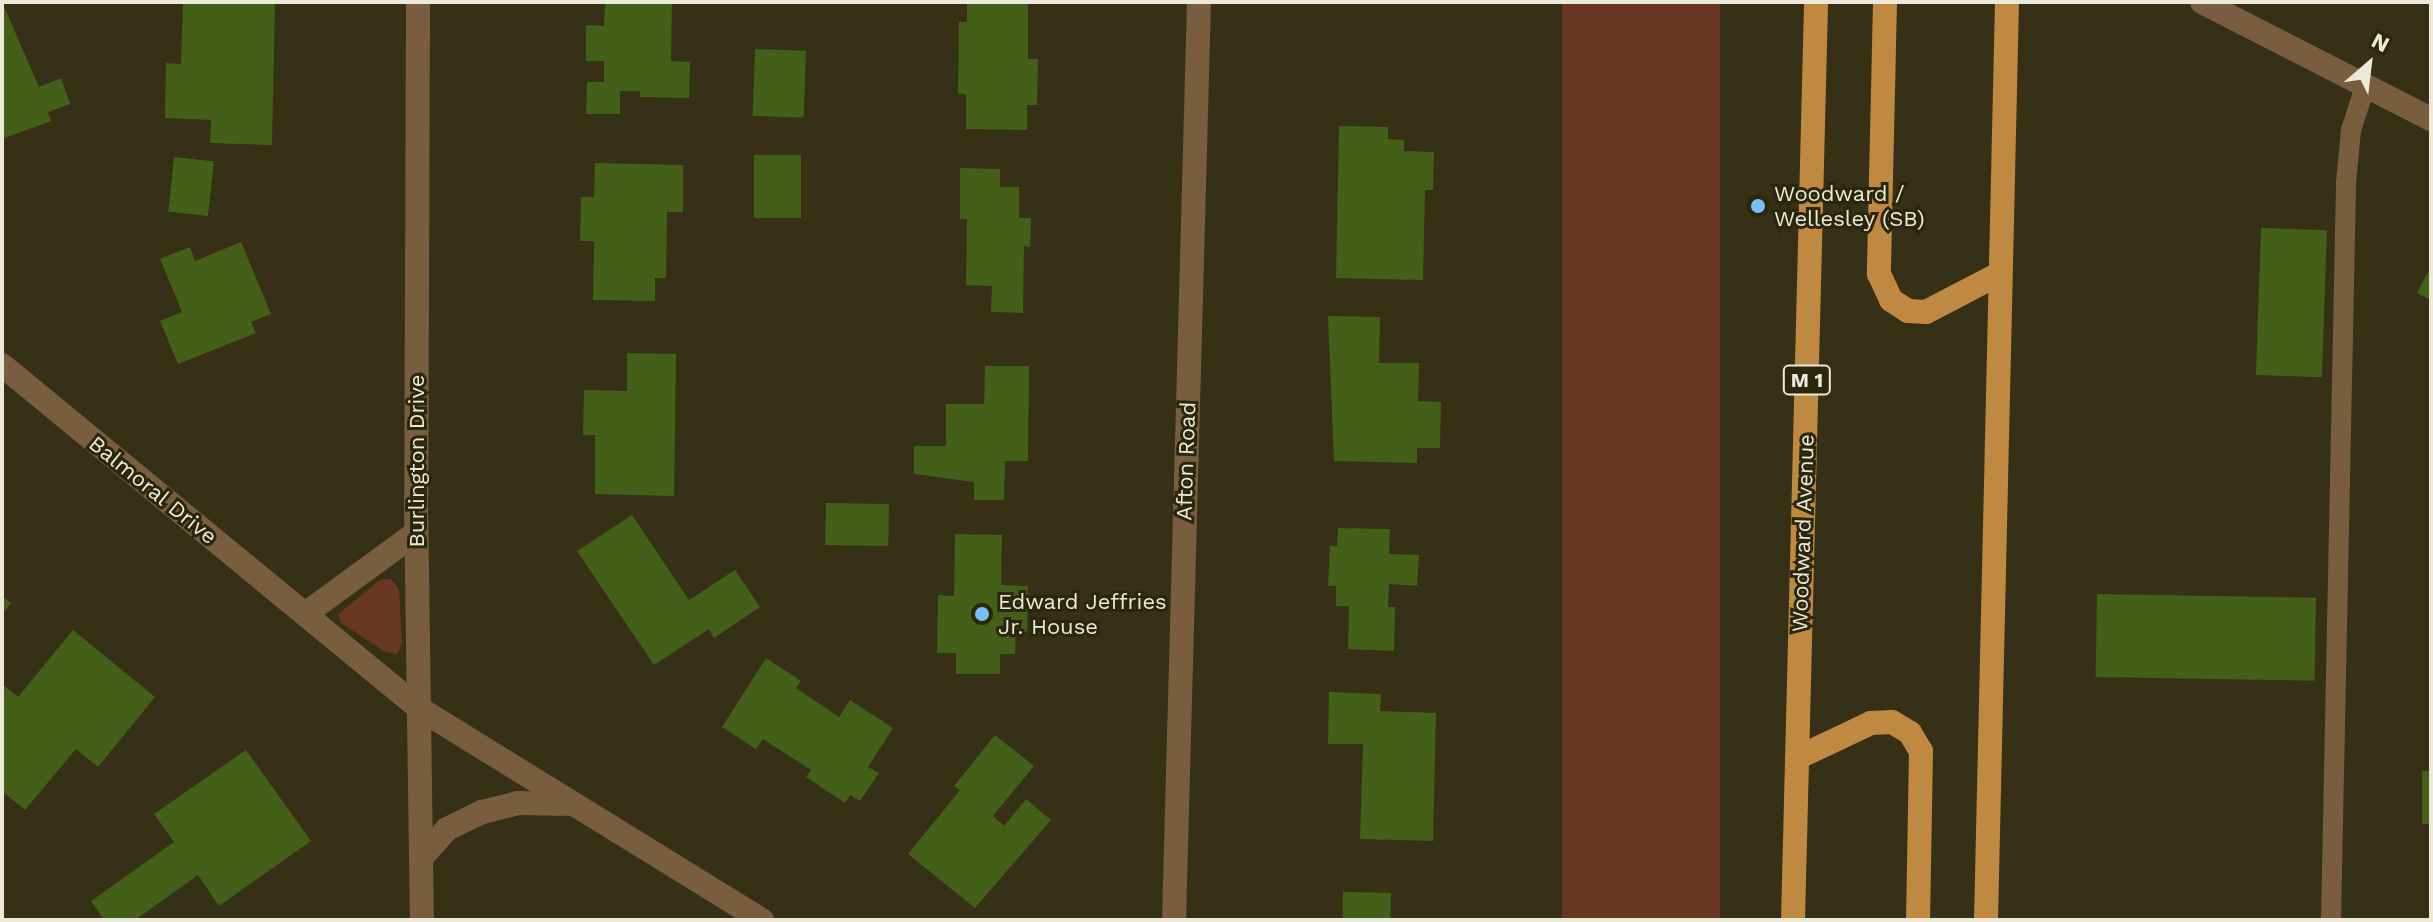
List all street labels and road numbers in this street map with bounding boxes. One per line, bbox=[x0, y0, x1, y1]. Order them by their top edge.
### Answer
road number: M 1 bbox=[1781, 364, 1833, 396]
street label: Burlington Drive bbox=[404, 374, 430, 548]
street label: Afton Road bbox=[1171, 401, 1201, 521]
street label: Balmoral Drive bbox=[83, 430, 223, 550]
street label: Woodward Avenue bbox=[1786, 433, 1820, 633]

